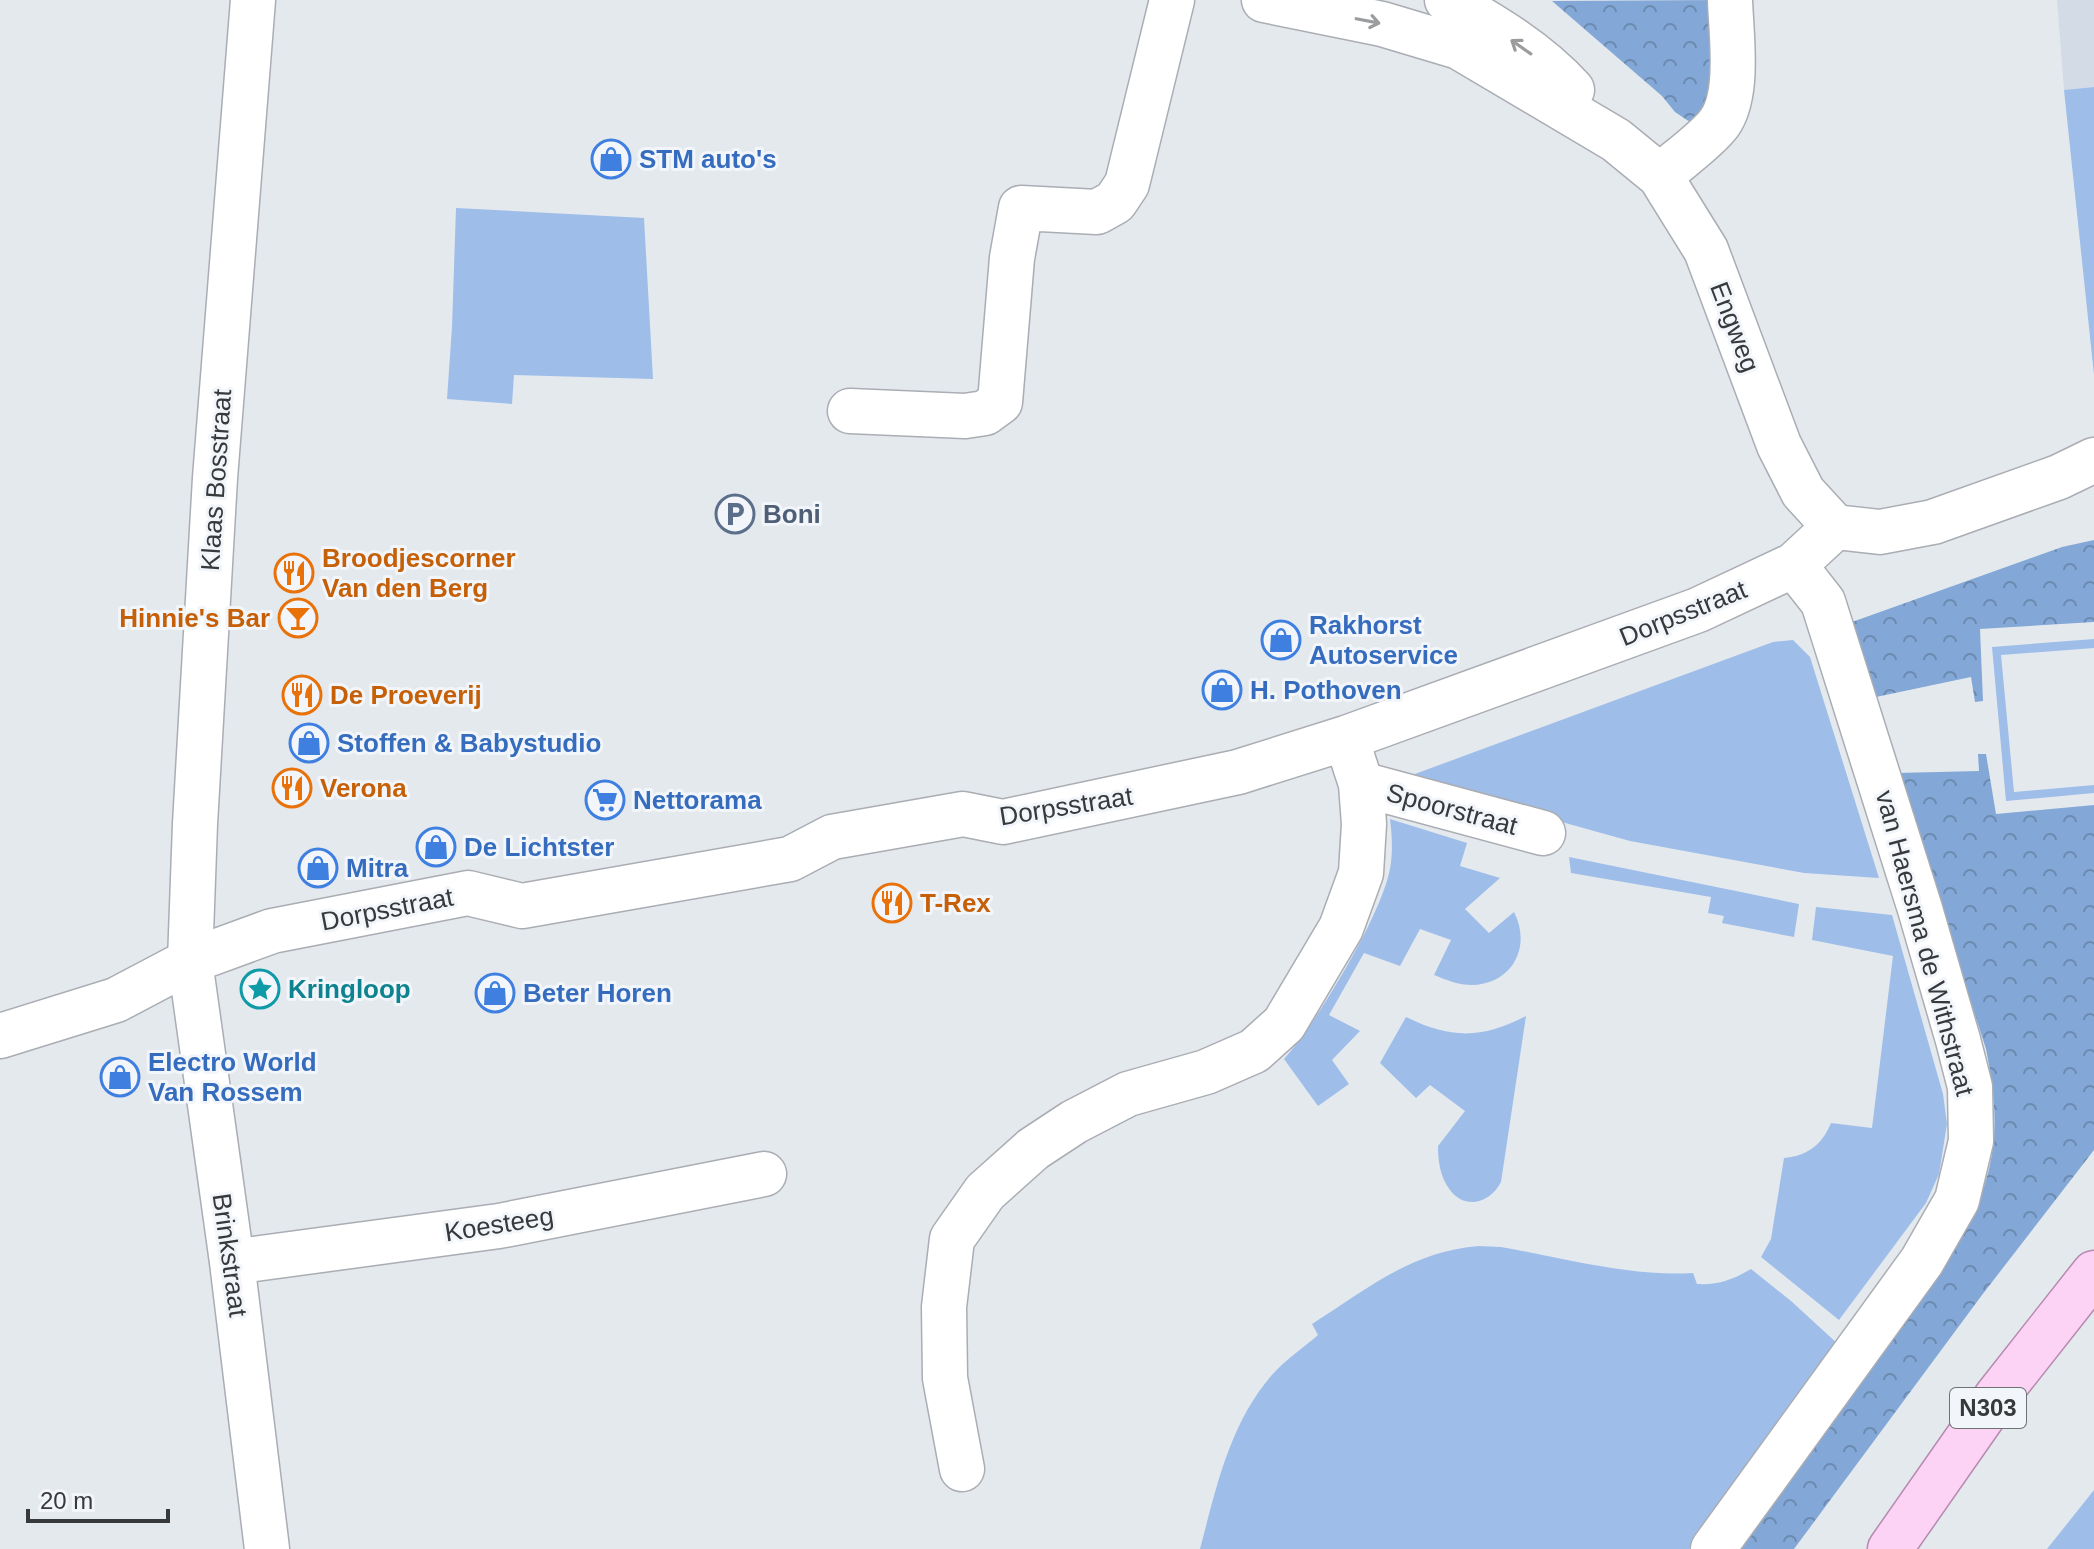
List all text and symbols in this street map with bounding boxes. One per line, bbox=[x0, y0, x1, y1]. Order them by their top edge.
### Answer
one-way arrow bbox=[1354, 14, 1380, 29]
one-way arrow bbox=[1510, 39, 1532, 55]
shop icon: STM auto's bbox=[590, 138, 632, 180]
place label: STM auto's bbox=[639, 144, 777, 174]
street label: Engweg bbox=[1704, 278, 1766, 376]
street label: Klaas Bosstraat bbox=[195, 387, 237, 572]
parking icon: Boni bbox=[714, 493, 756, 535]
place label: Boni bbox=[763, 499, 821, 529]
place label: Broodjescorner Van den Berg bbox=[322, 543, 516, 603]
restaurant icon: Broodjescorner Van den Berg bbox=[273, 552, 315, 594]
street label: Dorpsstraat bbox=[1615, 574, 1752, 652]
bar icon: Hinnie's Bar bbox=[277, 597, 319, 639]
place label: Hinnie's Bar bbox=[119, 603, 270, 633]
place label: Rakhorst Autoservice bbox=[1309, 610, 1458, 670]
shop icon: Rakhorst Autoservice bbox=[1260, 619, 1302, 661]
shop icon: H. Pothoven bbox=[1201, 669, 1243, 711]
restaurant icon: De Proeverij bbox=[281, 674, 323, 716]
place label: H. Pothoven bbox=[1250, 675, 1402, 705]
place label: De Proeverij bbox=[330, 680, 482, 710]
shop icon: Stoffen & Babystudio bbox=[288, 722, 330, 764]
place label: Stoffen & Babystudio bbox=[337, 728, 601, 758]
restaurant icon: Verona bbox=[271, 767, 313, 809]
place label: Verona bbox=[320, 773, 407, 803]
street label: Spoorstraat bbox=[1383, 777, 1522, 841]
supermarket icon: Nettorama bbox=[584, 779, 626, 821]
street label: Dorpsstraat bbox=[997, 781, 1135, 831]
place label: Nettorama bbox=[633, 785, 762, 815]
street label: van Haersma de Withstraat bbox=[1870, 787, 1980, 1100]
shop icon: De Lichtster bbox=[415, 826, 457, 868]
place label: De Lichtster bbox=[464, 832, 614, 862]
shop icon: Mitra bbox=[297, 847, 339, 889]
place label: Mitra bbox=[346, 853, 409, 883]
street label: Dorpsstraat bbox=[318, 881, 457, 937]
restaurant icon: T-Rex bbox=[871, 882, 913, 924]
place label: T-Rex bbox=[920, 888, 991, 918]
place icon: Kringloop bbox=[239, 968, 281, 1010]
shop icon: Beter Horen bbox=[474, 972, 516, 1014]
place label: Kringloop bbox=[288, 974, 411, 1004]
place label: Beter Horen bbox=[523, 978, 672, 1008]
place label: Electro World Van Rossem bbox=[148, 1047, 317, 1107]
shop icon: Electro World Van Rossem bbox=[99, 1056, 141, 1098]
street label: Brinkstraat bbox=[206, 1191, 254, 1319]
street label: Koesteeg bbox=[442, 1201, 556, 1247]
road number: N303 bbox=[1950, 1388, 2026, 1428]
scale bar bbox=[28, 1473, 168, 1523]
text: 20 m bbox=[40, 1487, 93, 1514]

